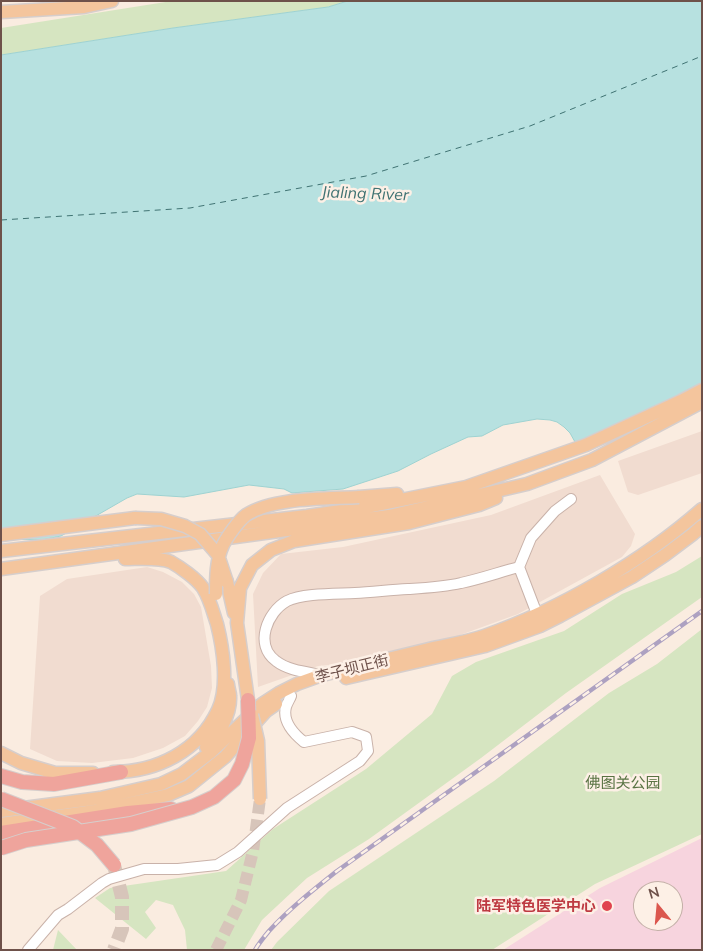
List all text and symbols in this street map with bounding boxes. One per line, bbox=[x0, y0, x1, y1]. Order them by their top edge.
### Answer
water label: Jialing River bbox=[321, 183, 409, 205]
street label: 李子坝正街 bbox=[313, 651, 391, 687]
park label: 佛图关公园 bbox=[586, 774, 660, 792]
north arrow bbox=[633, 881, 683, 931]
text: N bbox=[646, 882, 662, 903]
place label: 陆军特色医学中心 bbox=[476, 897, 596, 915]
marker: 陆军特色医学中心 bbox=[600, 899, 614, 913]

